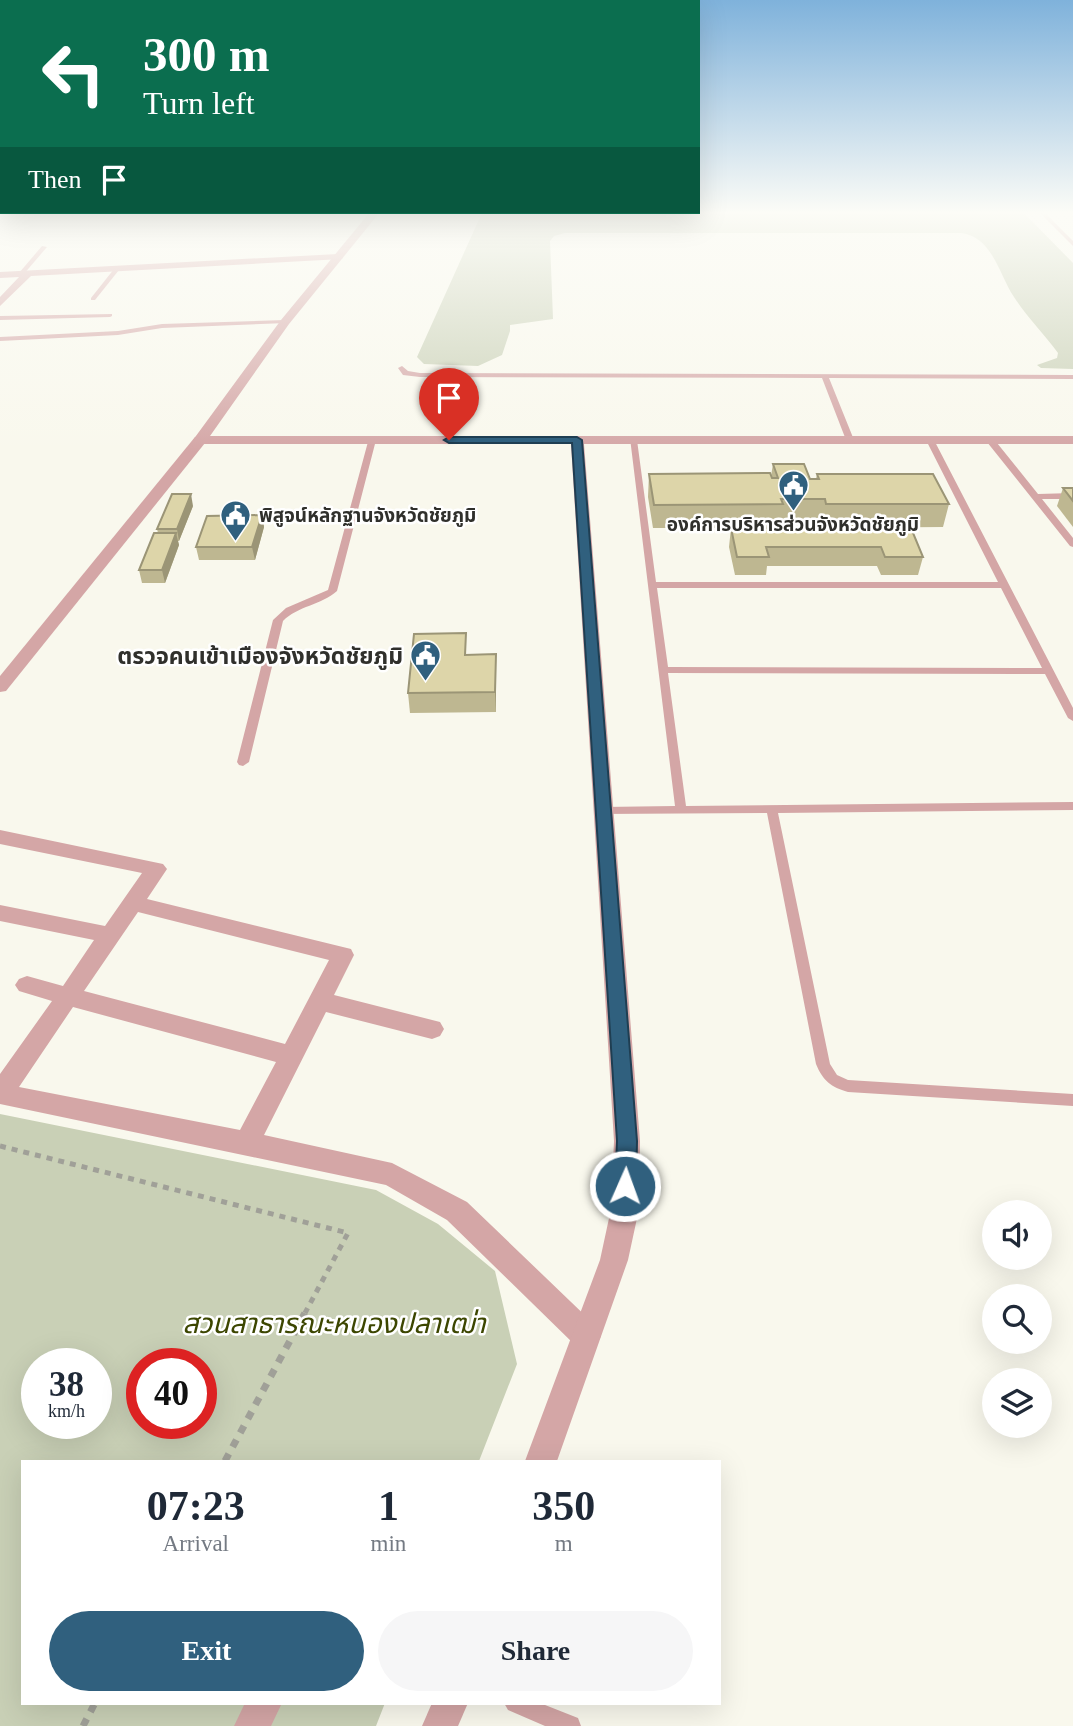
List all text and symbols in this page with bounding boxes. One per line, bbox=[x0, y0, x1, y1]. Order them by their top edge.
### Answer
text: 300 m bbox=[143, 27, 270, 82]
icon: left bbox=[28, 28, 119, 119]
text: Turn left bbox=[143, 85, 255, 121]
icon: arrive bbox=[95, 161, 133, 199]
text: Then bbox=[28, 165, 81, 194]
pin bbox=[419, 368, 479, 440]
icon: arrive bbox=[430, 379, 468, 417]
public building icon: องค์การบริหารส่วนจังหวัดชัยภูมิ bbox=[776, 468, 810, 512]
public building icon: พิสูจน์หลักฐานจังหวัดชัยภูมิ bbox=[219, 498, 253, 542]
place label: พิสูจน์หลักฐานจังหวัดชัยภูมิ bbox=[259, 505, 476, 527]
place label: องค์การบริหารส่วนจังหวัดชัยภูมิ bbox=[667, 514, 919, 536]
public building icon: ตรวจคนเข้าเมืองจังหวัดชัยภูมิ bbox=[409, 639, 443, 683]
place label: ตรวจคนเข้าเมืองจังหวัดชัยภูมิ bbox=[117, 644, 403, 670]
position arrow bbox=[588, 1149, 662, 1223]
map controls bbox=[982, 1200, 1052, 1438]
button: sound bbox=[982, 1200, 1052, 1270]
button: search bbox=[982, 1284, 1052, 1354]
park label: สวนสาธารณะหนองปลาเฒ่า bbox=[182, 1308, 487, 1339]
speed limit sign: 40 bbox=[126, 1348, 217, 1439]
text: 38 bbox=[49, 1365, 84, 1404]
button: layers bbox=[982, 1368, 1052, 1438]
text: km/h bbox=[48, 1401, 85, 1421]
text: 07:23 bbox=[147, 1483, 245, 1529]
text: 1 bbox=[378, 1483, 399, 1529]
text: 350 bbox=[532, 1483, 595, 1529]
text: Arrival bbox=[163, 1531, 229, 1556]
text: min bbox=[371, 1531, 406, 1556]
text: m bbox=[555, 1531, 573, 1556]
button: Exit bbox=[49, 1611, 364, 1691]
button: Share bbox=[378, 1611, 693, 1691]

